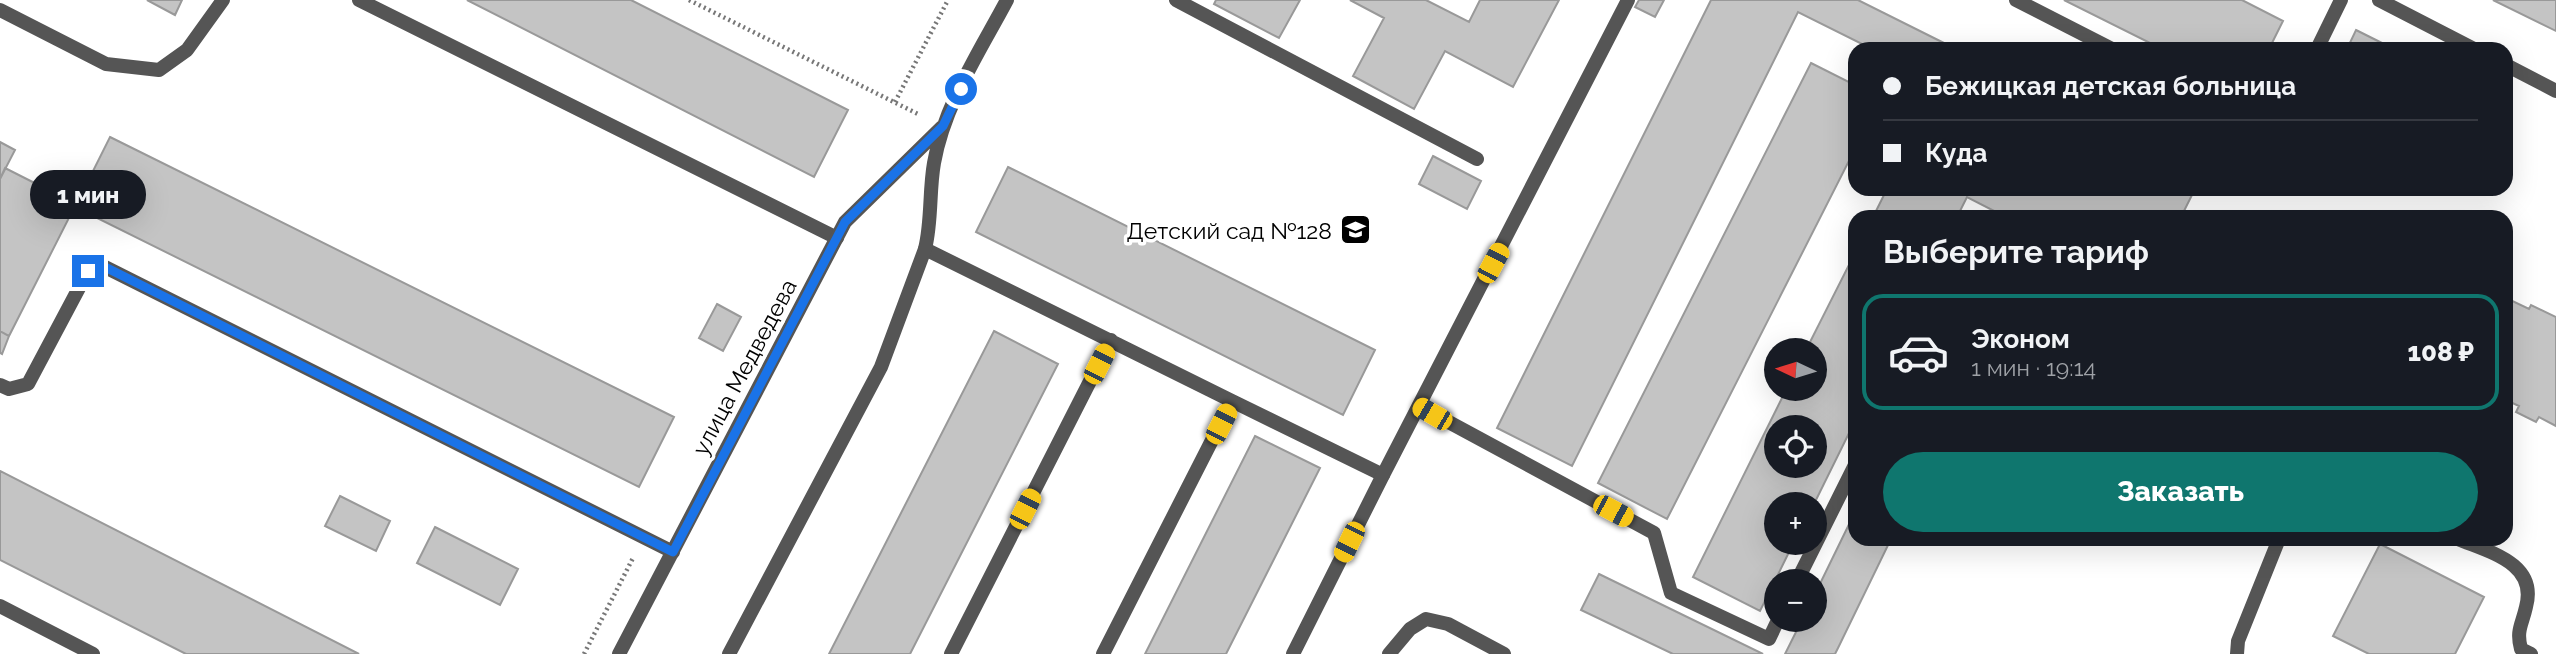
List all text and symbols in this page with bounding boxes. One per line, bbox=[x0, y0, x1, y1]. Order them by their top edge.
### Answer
text: Бежицкая детская больница bbox=[1925, 71, 2296, 101]
route start bbox=[945, 73, 977, 105]
text: Куда bbox=[1925, 138, 1988, 168]
callout: 1 мин bbox=[30, 170, 146, 218]
text: 1 мин bbox=[57, 181, 119, 208]
school or university icon: Детский сад №128 bbox=[1338, 213, 1372, 247]
place label: Детский сад №128 bbox=[1126, 217, 1332, 244]
text: Выберите тариф bbox=[1883, 233, 2149, 270]
car bbox=[1474, 240, 1513, 286]
route end bbox=[72, 255, 104, 287]
street label: улица Медведева bbox=[686, 274, 802, 460]
icon: car bbox=[1887, 321, 1950, 384]
text: Эконом bbox=[1971, 324, 2070, 354]
text: 108 ₽ bbox=[2407, 337, 2474, 367]
north arrow bbox=[1764, 338, 1827, 401]
map controls bbox=[1764, 338, 1827, 632]
car bbox=[1081, 341, 1118, 387]
text: 1 мин · 19:14 bbox=[1971, 354, 2096, 381]
car bbox=[1409, 394, 1456, 434]
car bbox=[1203, 401, 1240, 447]
button: locate bbox=[1764, 415, 1827, 478]
button: Заказать bbox=[1883, 452, 2478, 532]
car bbox=[1007, 486, 1044, 532]
car bbox=[1590, 492, 1637, 530]
button: + bbox=[1764, 492, 1827, 555]
car bbox=[1331, 519, 1368, 565]
button: − bbox=[1764, 569, 1827, 632]

